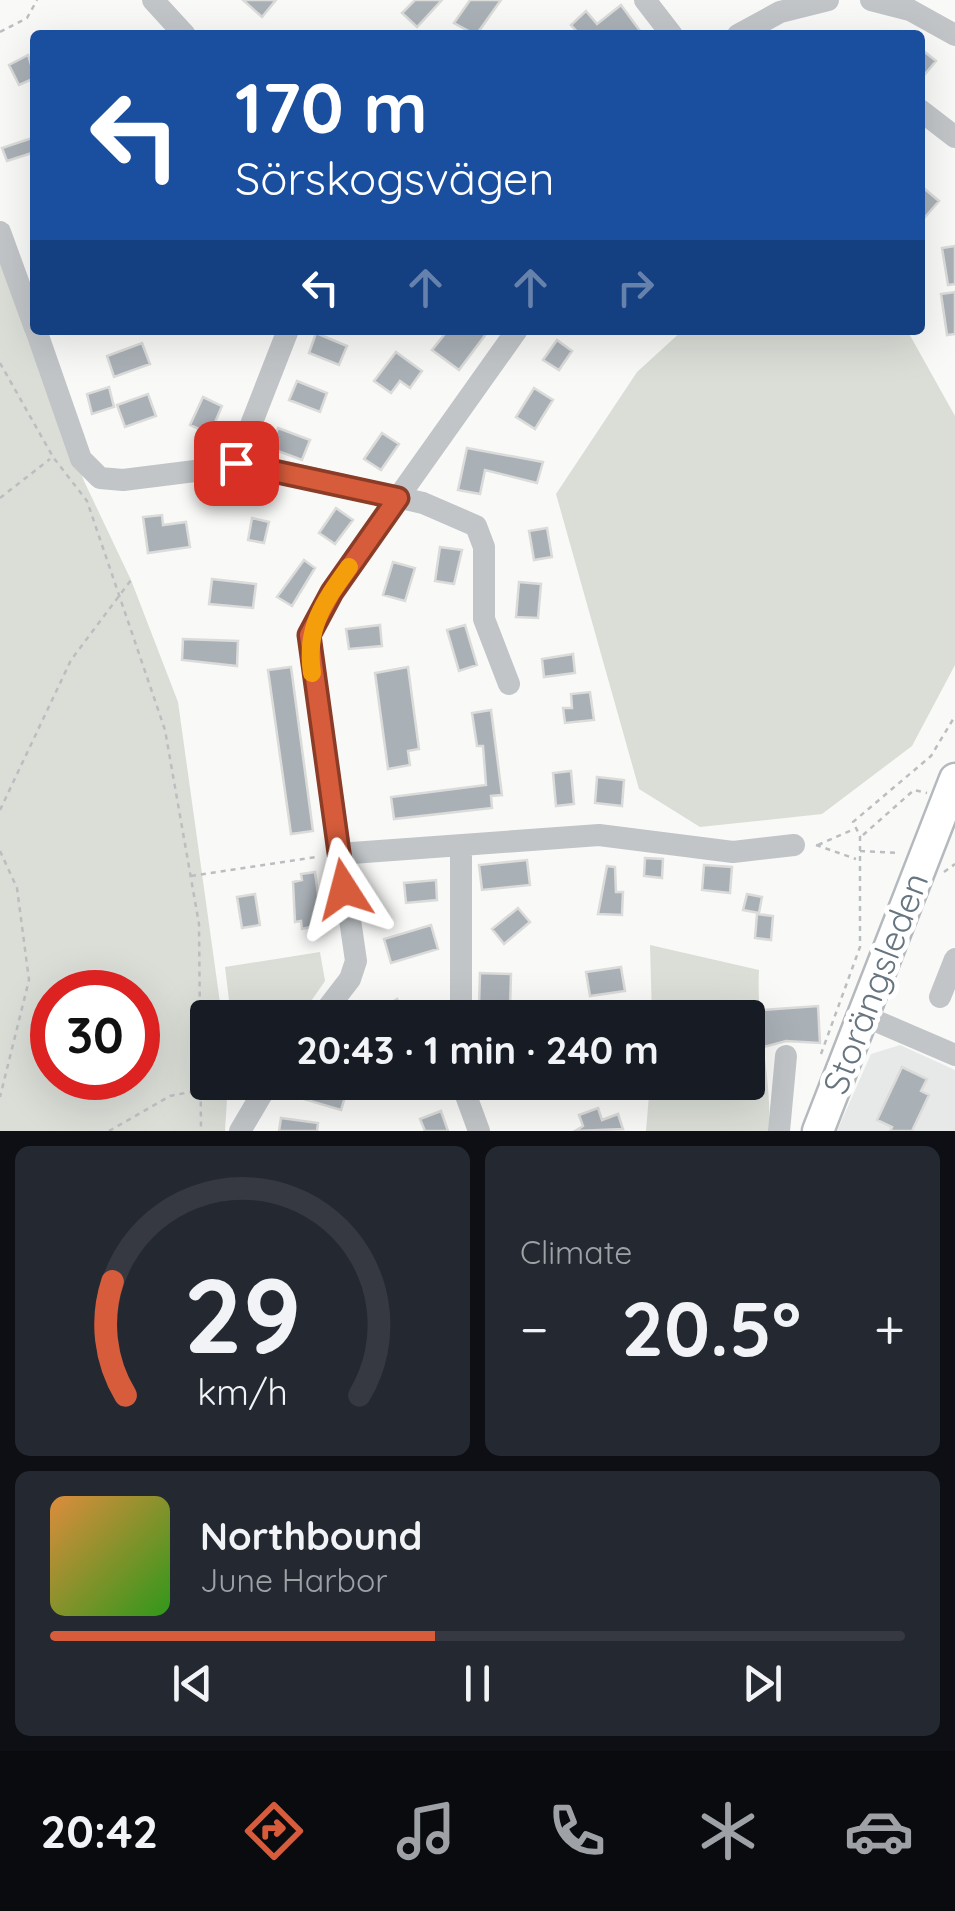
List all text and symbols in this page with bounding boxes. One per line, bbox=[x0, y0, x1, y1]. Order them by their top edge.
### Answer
text: 170 m bbox=[235, 63, 428, 151]
icon: left bbox=[70, 70, 200, 200]
text: Sörskogsvägen bbox=[235, 150, 555, 206]
icon: left bbox=[293, 260, 348, 315]
icon: ahead bbox=[398, 260, 453, 315]
icon: ahead bbox=[503, 260, 558, 315]
icon: right bbox=[608, 260, 663, 315]
pin bbox=[194, 421, 279, 506]
icon: arrive bbox=[209, 436, 264, 491]
position arrow bbox=[292, 837, 396, 941]
street label: Storängsleden bbox=[813, 866, 937, 1100]
speed limit sign: 30 bbox=[30, 970, 160, 1100]
text: 20:43 · 1 min · 240 m bbox=[296, 1026, 659, 1074]
text: Climate bbox=[520, 1232, 632, 1272]
text: 29 bbox=[183, 1249, 302, 1379]
text: 20.5° bbox=[621, 1281, 801, 1375]
text: − bbox=[520, 1294, 549, 1363]
text: + bbox=[874, 1294, 905, 1363]
text: km/h bbox=[197, 1369, 288, 1414]
text: Northbound bbox=[200, 1512, 422, 1560]
text: June Harbor bbox=[200, 1560, 388, 1600]
icon: previous bbox=[165, 1656, 220, 1711]
icon: pause bbox=[450, 1656, 505, 1711]
icon: next bbox=[735, 1656, 790, 1711]
icon: directions bbox=[239, 1796, 309, 1866]
icon: music bbox=[391, 1796, 461, 1866]
icon: phone bbox=[542, 1796, 612, 1866]
icon: climate bbox=[693, 1796, 763, 1866]
icon: car bbox=[844, 1796, 914, 1866]
text: 20:42 bbox=[41, 1803, 158, 1859]

